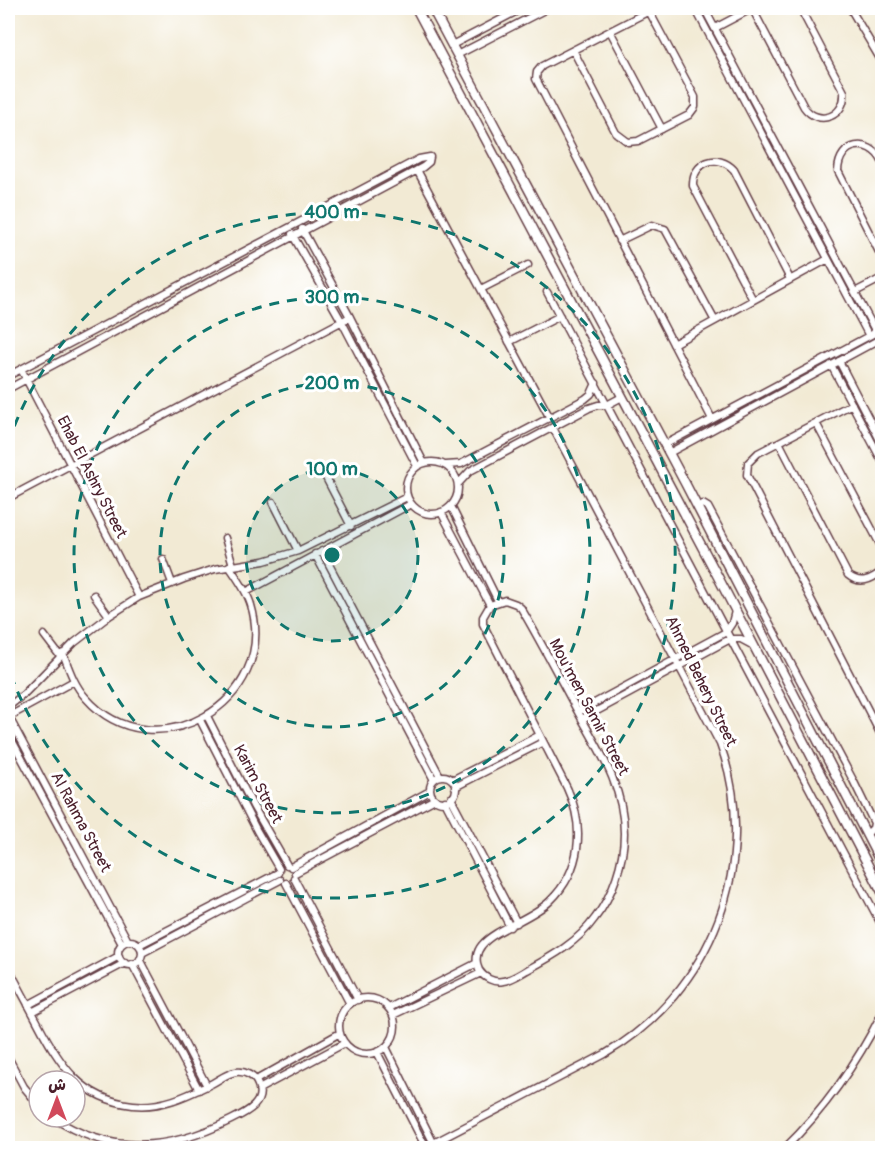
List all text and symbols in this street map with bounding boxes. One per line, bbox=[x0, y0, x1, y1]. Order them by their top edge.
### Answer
text: 400 m bbox=[305, 201, 359, 224]
text: 300 m bbox=[305, 286, 359, 309]
text: 200 m bbox=[305, 372, 359, 395]
street label: Ehab El Ashry Street bbox=[53, 412, 132, 542]
text: 100 m bbox=[306, 458, 358, 481]
centre of rings bbox=[322, 545, 342, 565]
street label: Ahmed Behery Street bbox=[661, 612, 742, 750]
street label: Mou'men Samir Street bbox=[544, 635, 634, 779]
street label: Karim Street bbox=[229, 741, 287, 827]
street label: Al Rahma Street bbox=[46, 769, 116, 876]
north arrow bbox=[27, 1069, 87, 1129]
text: ش bbox=[48, 1075, 66, 1095]

